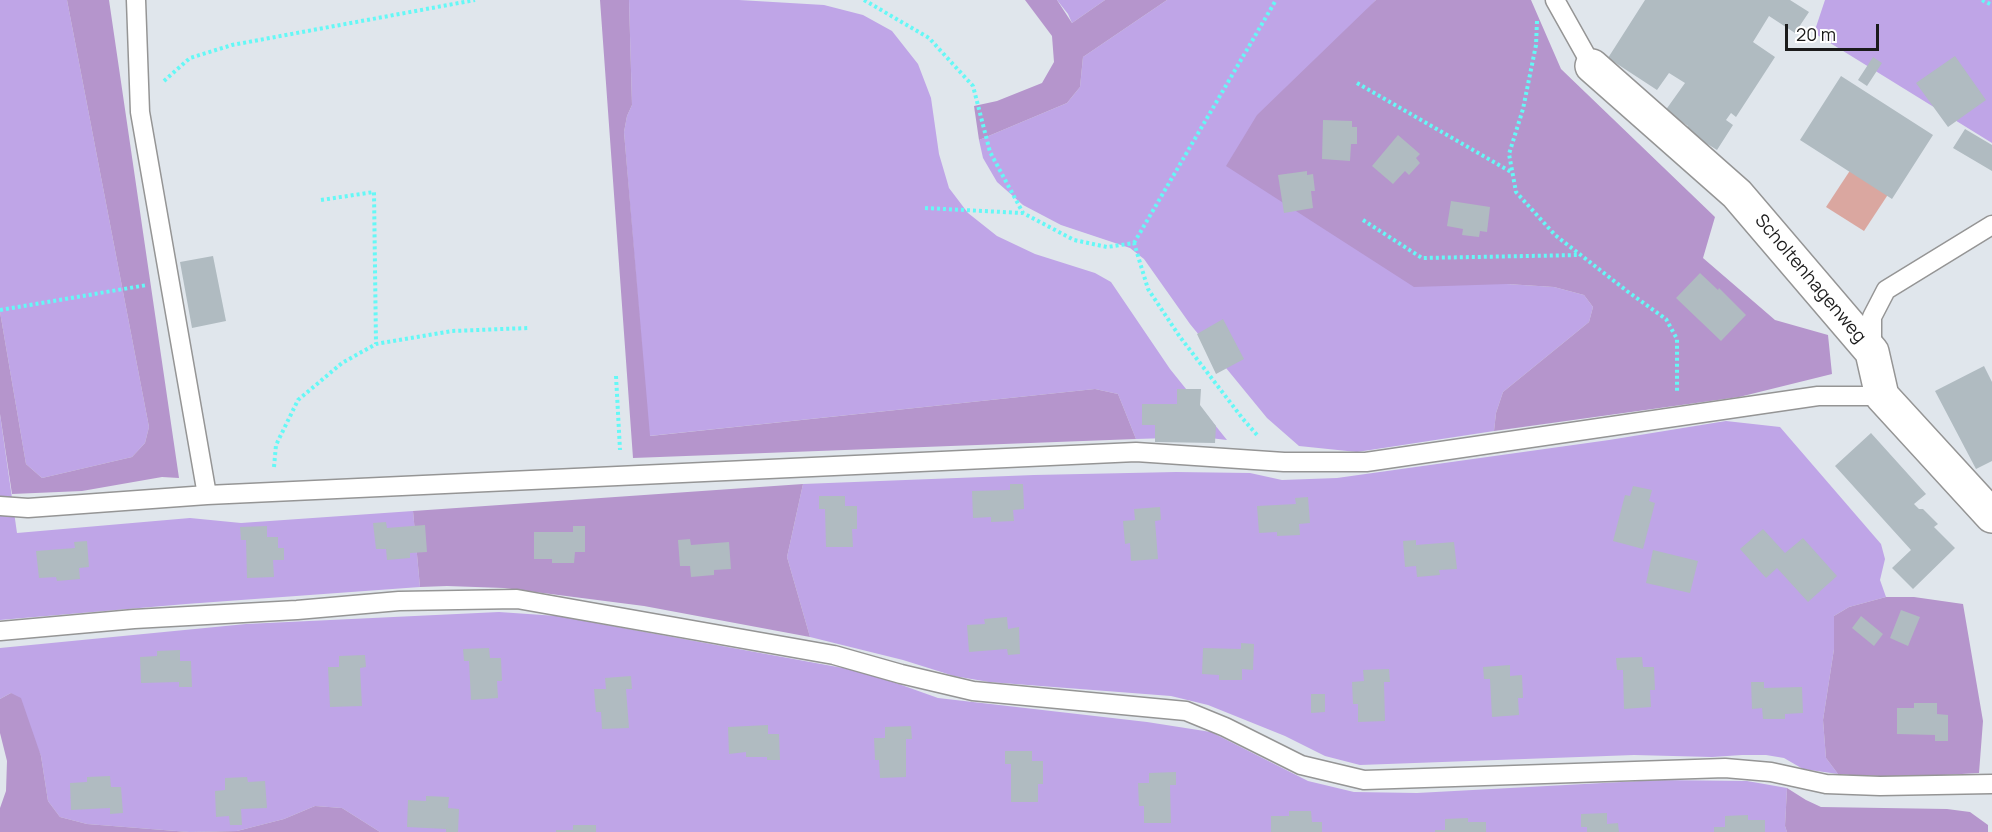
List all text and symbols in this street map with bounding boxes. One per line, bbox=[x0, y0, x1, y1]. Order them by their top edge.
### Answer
scale bar bbox=[1788, 12, 1882, 50]
text: 20 m bbox=[1796, 22, 1836, 46]
street label: Scholtenhagenweg bbox=[1750, 210, 1870, 348]

